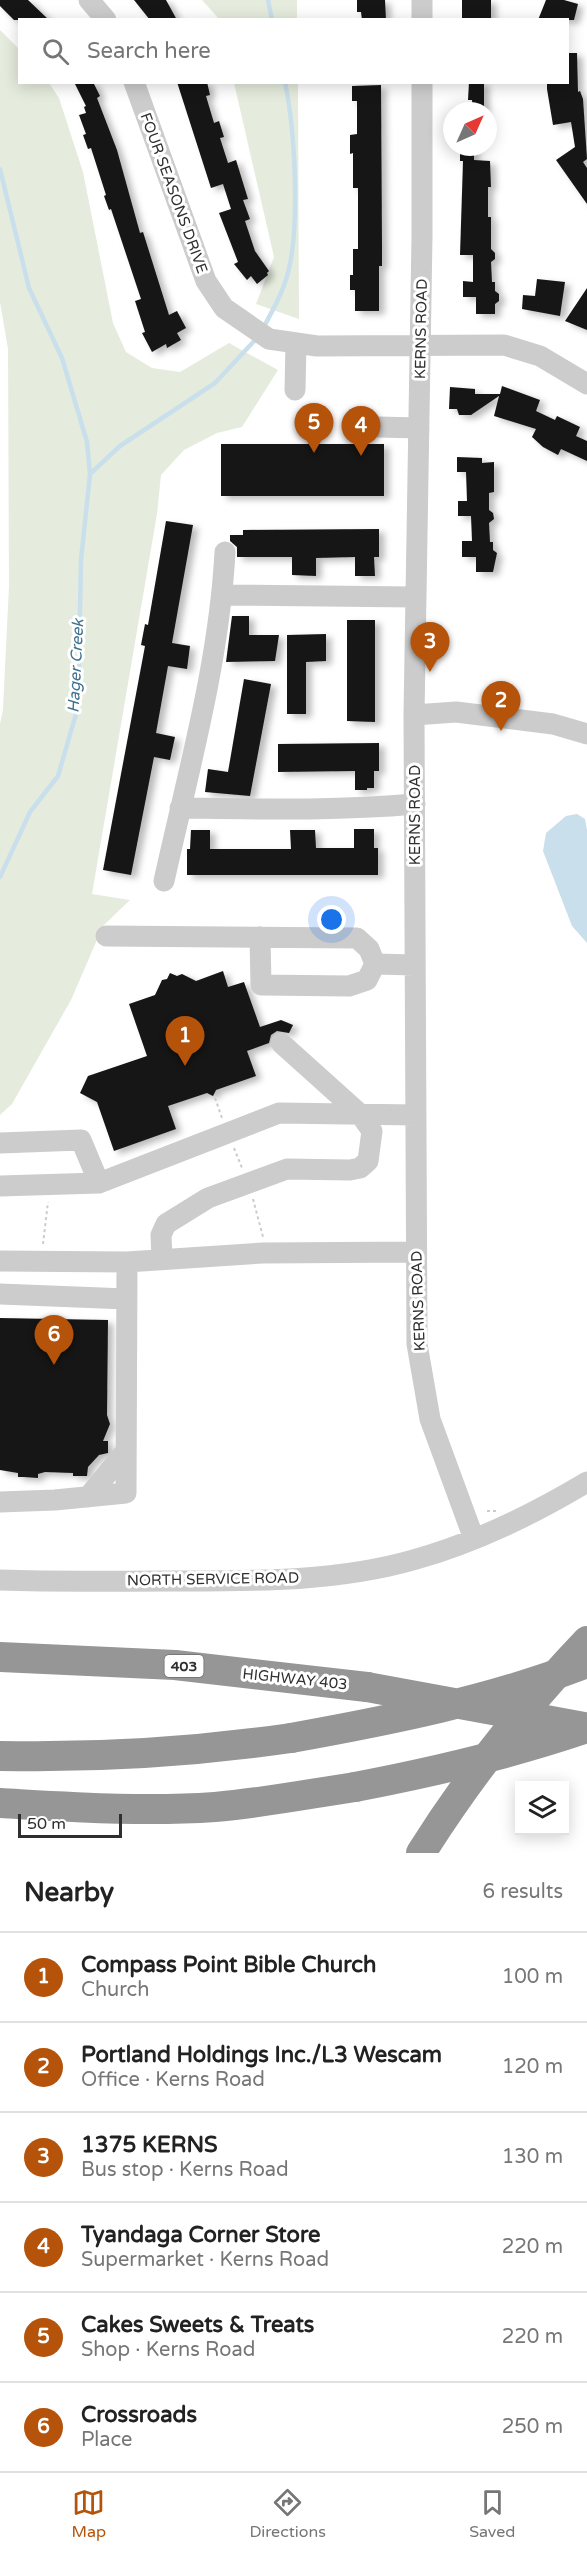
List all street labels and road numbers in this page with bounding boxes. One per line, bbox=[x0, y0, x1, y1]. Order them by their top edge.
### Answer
street label: FOUR SEASONS DRIVE bbox=[137, 110, 211, 276]
street label: KERNS ROAD bbox=[411, 279, 431, 379]
street label: KERNS ROAD bbox=[406, 765, 424, 865]
street label: KERNS ROAD bbox=[407, 1250, 429, 1352]
street label: NORTH SERVICE ROAD bbox=[127, 1568, 299, 1590]
road number: 403 bbox=[164, 1655, 204, 1677]
street label: HIGHWAY 403 bbox=[242, 1665, 348, 1693]

